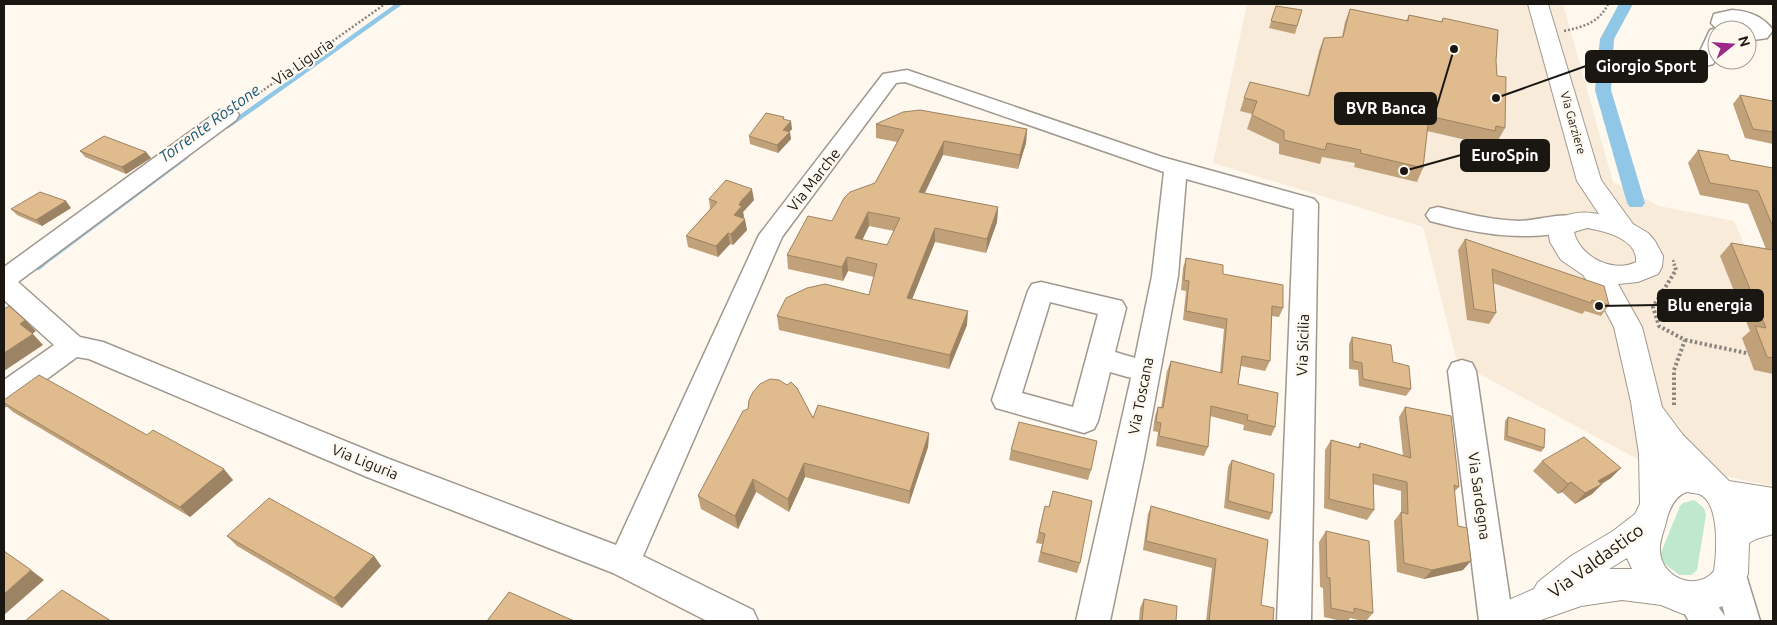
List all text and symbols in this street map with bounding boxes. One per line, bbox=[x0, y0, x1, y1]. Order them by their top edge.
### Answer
north arrow bbox=[1707, 20, 1757, 70]
street label: Via Liguria bbox=[269, 34, 336, 89]
text: N bbox=[1735, 34, 1754, 49]
callout: Giorgio Sport bbox=[1586, 51, 1707, 82]
text: Giorgio Sport bbox=[1596, 57, 1696, 75]
water label: Torrente Rostone bbox=[155, 80, 263, 166]
street label: Via Garziere bbox=[1558, 90, 1589, 156]
callout: BVR Banca bbox=[1335, 93, 1436, 124]
text: BVR Banca bbox=[1346, 99, 1426, 117]
callout: EuroSpin bbox=[1461, 140, 1549, 171]
street label: Via Marche bbox=[784, 145, 843, 214]
text: EuroSpin bbox=[1471, 146, 1539, 164]
callout: Blu energia bbox=[1658, 290, 1763, 321]
text: Blu energia bbox=[1667, 296, 1753, 314]
street label: Via Sicilia bbox=[1293, 314, 1312, 376]
street label: Via Toscana bbox=[1125, 356, 1156, 436]
street label: Via Liguria bbox=[329, 440, 401, 483]
street label: Via Sardegna bbox=[1465, 451, 1494, 541]
street label: Via Valdastico bbox=[1544, 519, 1647, 601]

